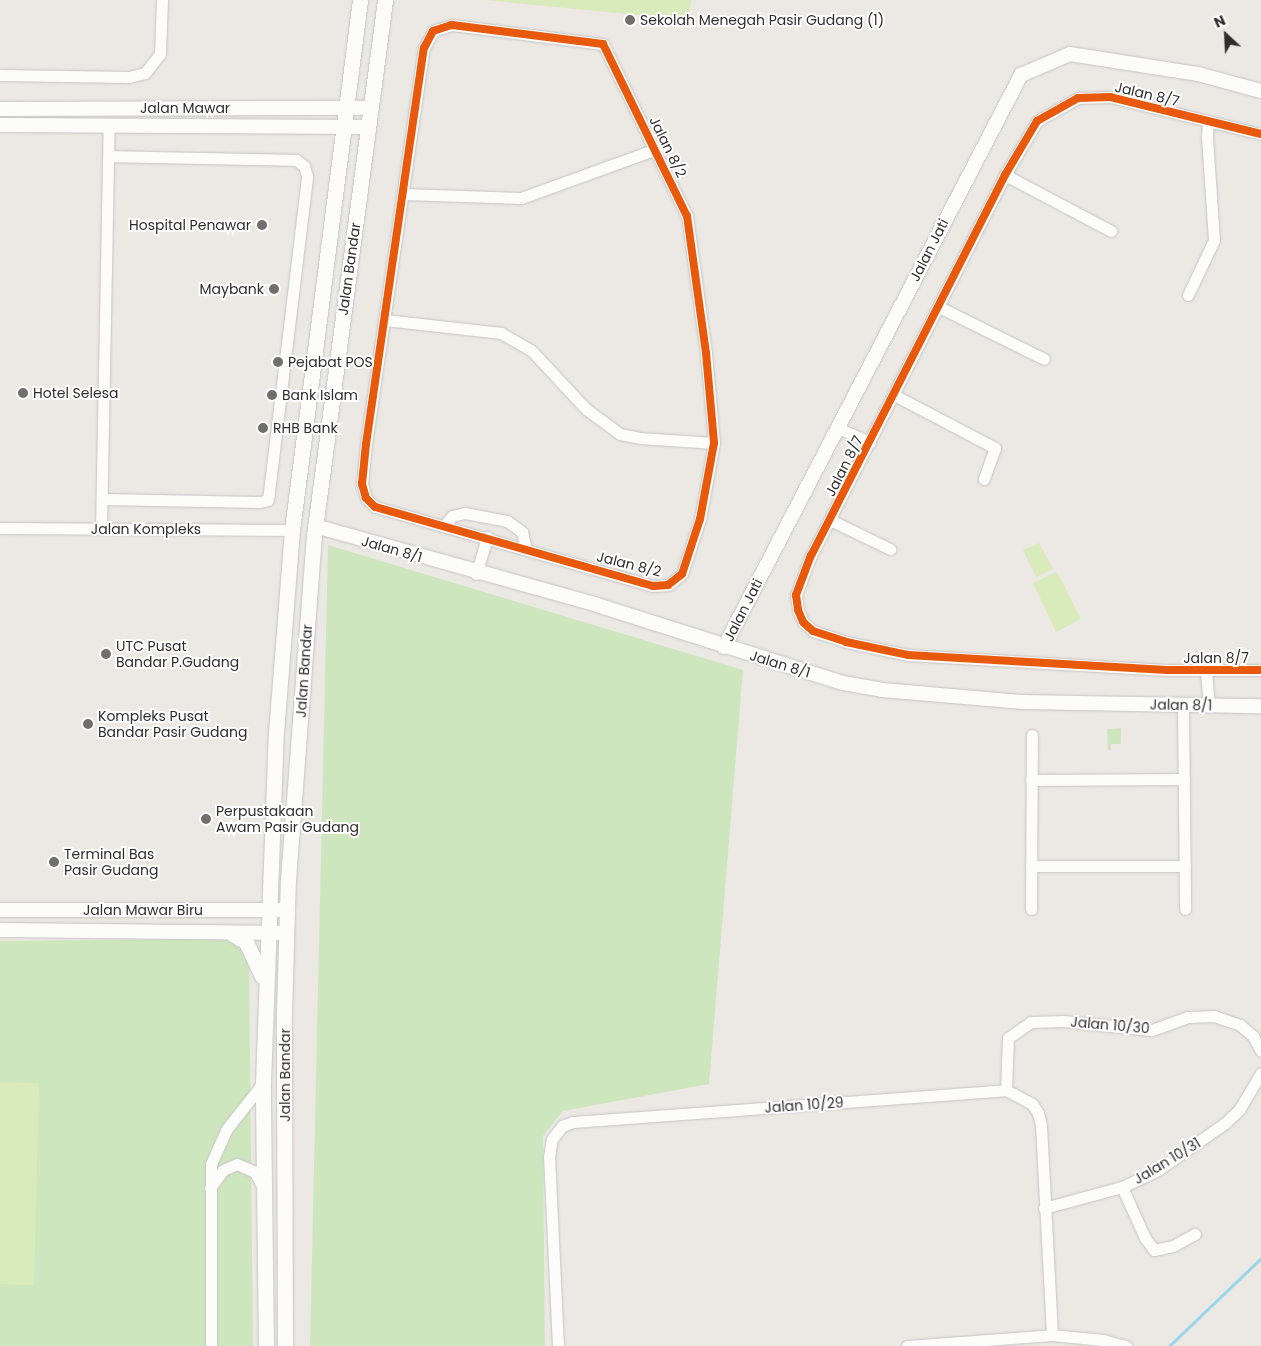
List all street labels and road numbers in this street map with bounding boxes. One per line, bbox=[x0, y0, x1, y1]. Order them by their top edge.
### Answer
street label: Jalan 8/7 bbox=[1113, 78, 1181, 110]
street label: Jalan Mawar bbox=[140, 100, 230, 116]
street label: Jalan 8/2 bbox=[646, 114, 690, 180]
street label: Jalan Jati bbox=[906, 216, 952, 284]
street label: Jalan Bandar bbox=[334, 221, 364, 317]
street label: Jalan 8/7 bbox=[822, 433, 866, 499]
street label: Jalan Kompleks bbox=[91, 521, 201, 537]
street label: Jalan 8/1 bbox=[360, 532, 424, 566]
street label: Jalan 8/2 bbox=[595, 548, 663, 580]
street label: Jalan Jati bbox=[720, 576, 766, 644]
street label: Jalan Bandar bbox=[292, 624, 316, 718]
street label: Jalan 8/1 bbox=[748, 647, 812, 681]
street label: Jalan 8/7 bbox=[1183, 650, 1249, 666]
street label: Jalan 8/1 bbox=[1150, 696, 1212, 714]
street label: Jalan Mawar Biru bbox=[83, 902, 203, 918]
street label: Jalan 10/30 bbox=[1070, 1013, 1150, 1037]
street label: Jalan Bandar bbox=[277, 1028, 293, 1122]
street label: Jalan 10/29 bbox=[764, 1094, 844, 1116]
street label: Jalan 10/31 bbox=[1130, 1134, 1204, 1188]

